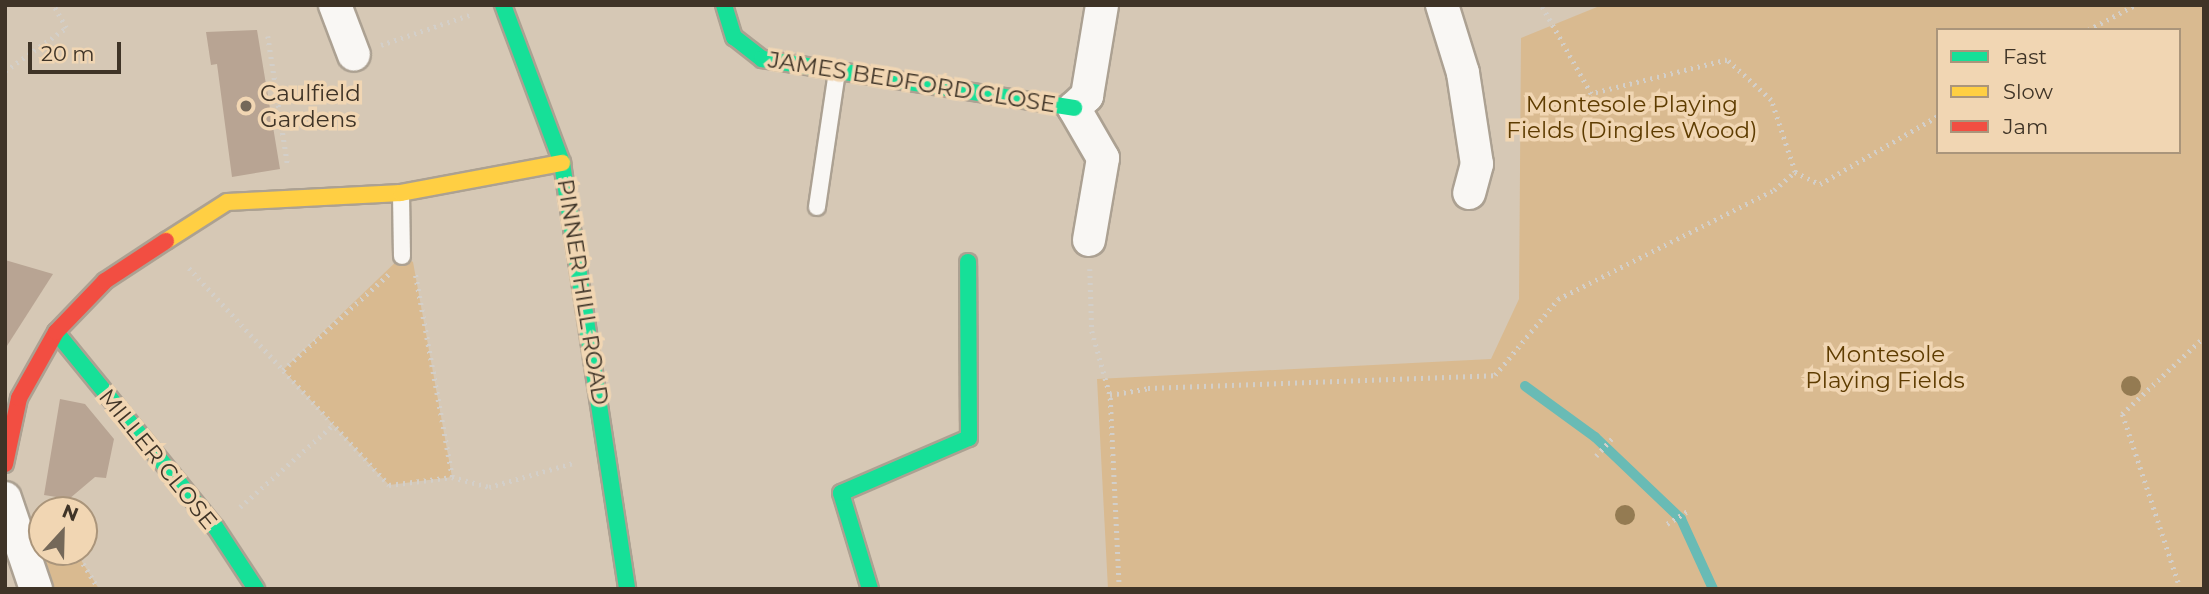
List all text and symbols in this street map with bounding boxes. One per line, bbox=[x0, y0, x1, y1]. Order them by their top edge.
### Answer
scale bar bbox=[32, 28, 124, 72]
legend bbox=[1936, 28, 2181, 154]
text: 20 m bbox=[41, 41, 95, 66]
text: Fast bbox=[2003, 44, 2047, 69]
street label: JAMES BEDFORD CLOSE bbox=[766, 46, 1058, 118]
place label: Caulfield Gardens bbox=[260, 79, 361, 133]
text: Slow bbox=[2003, 79, 2053, 104]
park label: Montesole Playing Fields (Dingles Wood) bbox=[1506, 90, 1758, 144]
marker: Caulfield Gardens bbox=[238, 98, 254, 114]
text: Jam bbox=[2003, 114, 2048, 139]
street label: PINNER HILL ROAD bbox=[551, 177, 615, 407]
park label: Montesole Playing Fields bbox=[1805, 340, 1965, 394]
street label: MILLER CLOSE bbox=[93, 383, 223, 535]
north arrow bbox=[28, 496, 98, 566]
text: N bbox=[59, 499, 82, 526]

